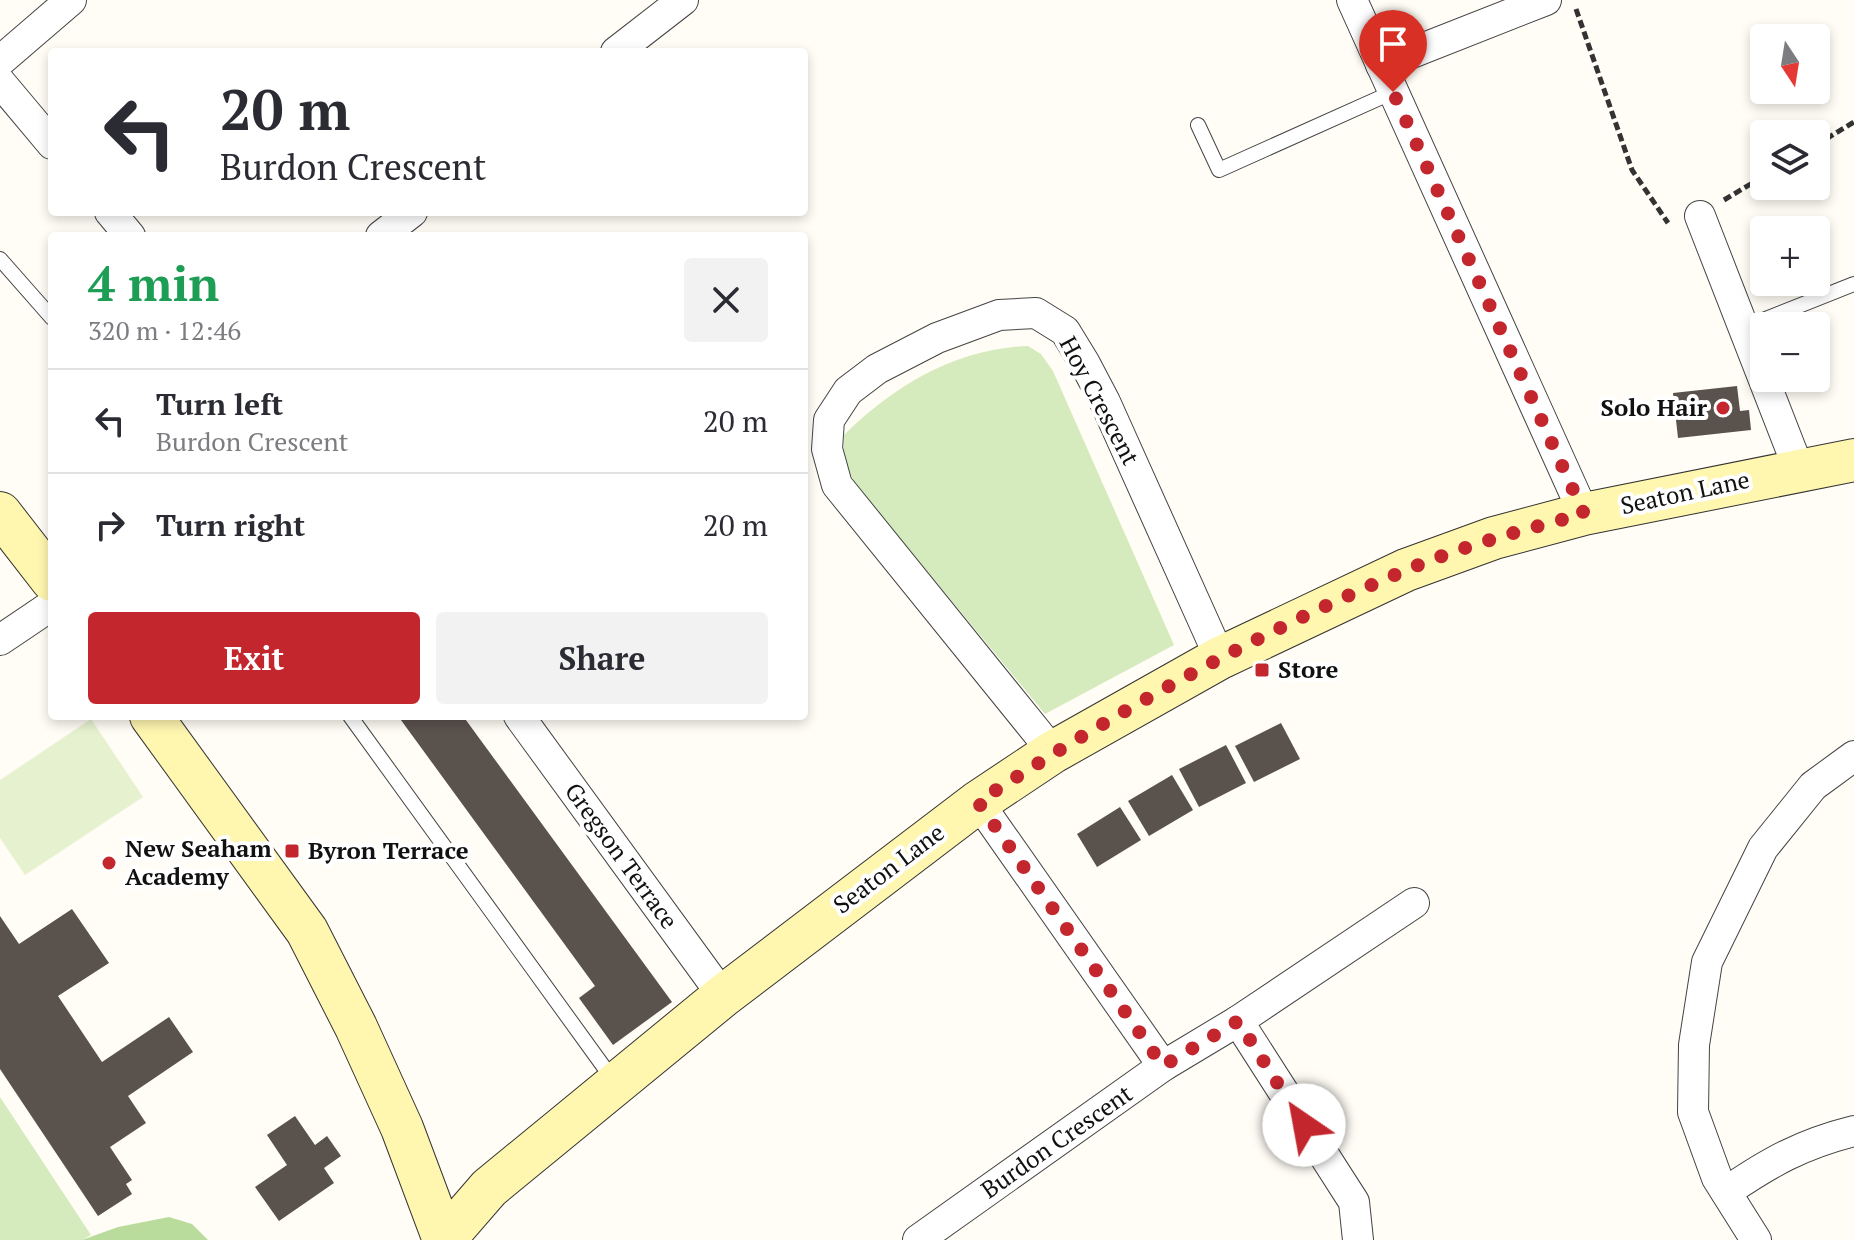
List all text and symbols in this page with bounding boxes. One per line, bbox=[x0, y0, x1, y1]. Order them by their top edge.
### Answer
pin bbox=[1359, 10, 1427, 92]
icon: arrive bbox=[1371, 22, 1415, 66]
north arrow bbox=[1750, 24, 1830, 104]
map controls bbox=[1750, 24, 1830, 392]
text: 20 m bbox=[220, 72, 350, 146]
icon: left bbox=[88, 80, 192, 184]
button: layers bbox=[1750, 120, 1830, 200]
text: Burdon Crescent bbox=[220, 143, 486, 190]
button: + bbox=[1750, 216, 1830, 296]
text: 4 min bbox=[88, 251, 219, 315]
button: close bbox=[684, 258, 768, 342]
button: − bbox=[1750, 312, 1830, 392]
text: 320 m · 12:46 bbox=[88, 313, 241, 347]
street label: Hoy Crescent bbox=[1053, 331, 1147, 471]
text: Turn left bbox=[156, 384, 283, 424]
place label: Solo Hair bbox=[1601, 391, 1708, 423]
icon: left bbox=[88, 399, 132, 443]
marker: Solo Hair bbox=[1714, 399, 1732, 417]
text: 20 m bbox=[703, 401, 768, 441]
text: Burdon Crescent bbox=[156, 424, 348, 458]
street label: Seaton Lane bbox=[1617, 463, 1752, 521]
icon: right bbox=[88, 503, 132, 547]
text: Turn right bbox=[156, 505, 305, 545]
text: 20 m bbox=[703, 505, 768, 545]
button: Exit bbox=[88, 612, 420, 704]
button: Share bbox=[436, 612, 768, 704]
place label: Store bbox=[1278, 653, 1339, 685]
marker: Store bbox=[1253, 661, 1271, 679]
street label: Gregson Terrace bbox=[558, 776, 686, 935]
street label: Seaton Lane bbox=[826, 816, 950, 920]
place label: New Seaham Academy bbox=[125, 832, 272, 892]
place label: Byron Terrace bbox=[308, 834, 469, 866]
marker: Byron Terrace bbox=[283, 842, 301, 860]
marker: New Seaham Academy bbox=[100, 854, 118, 872]
street label: Burdon Crescent bbox=[975, 1077, 1138, 1205]
position arrow bbox=[1262, 1083, 1346, 1167]

